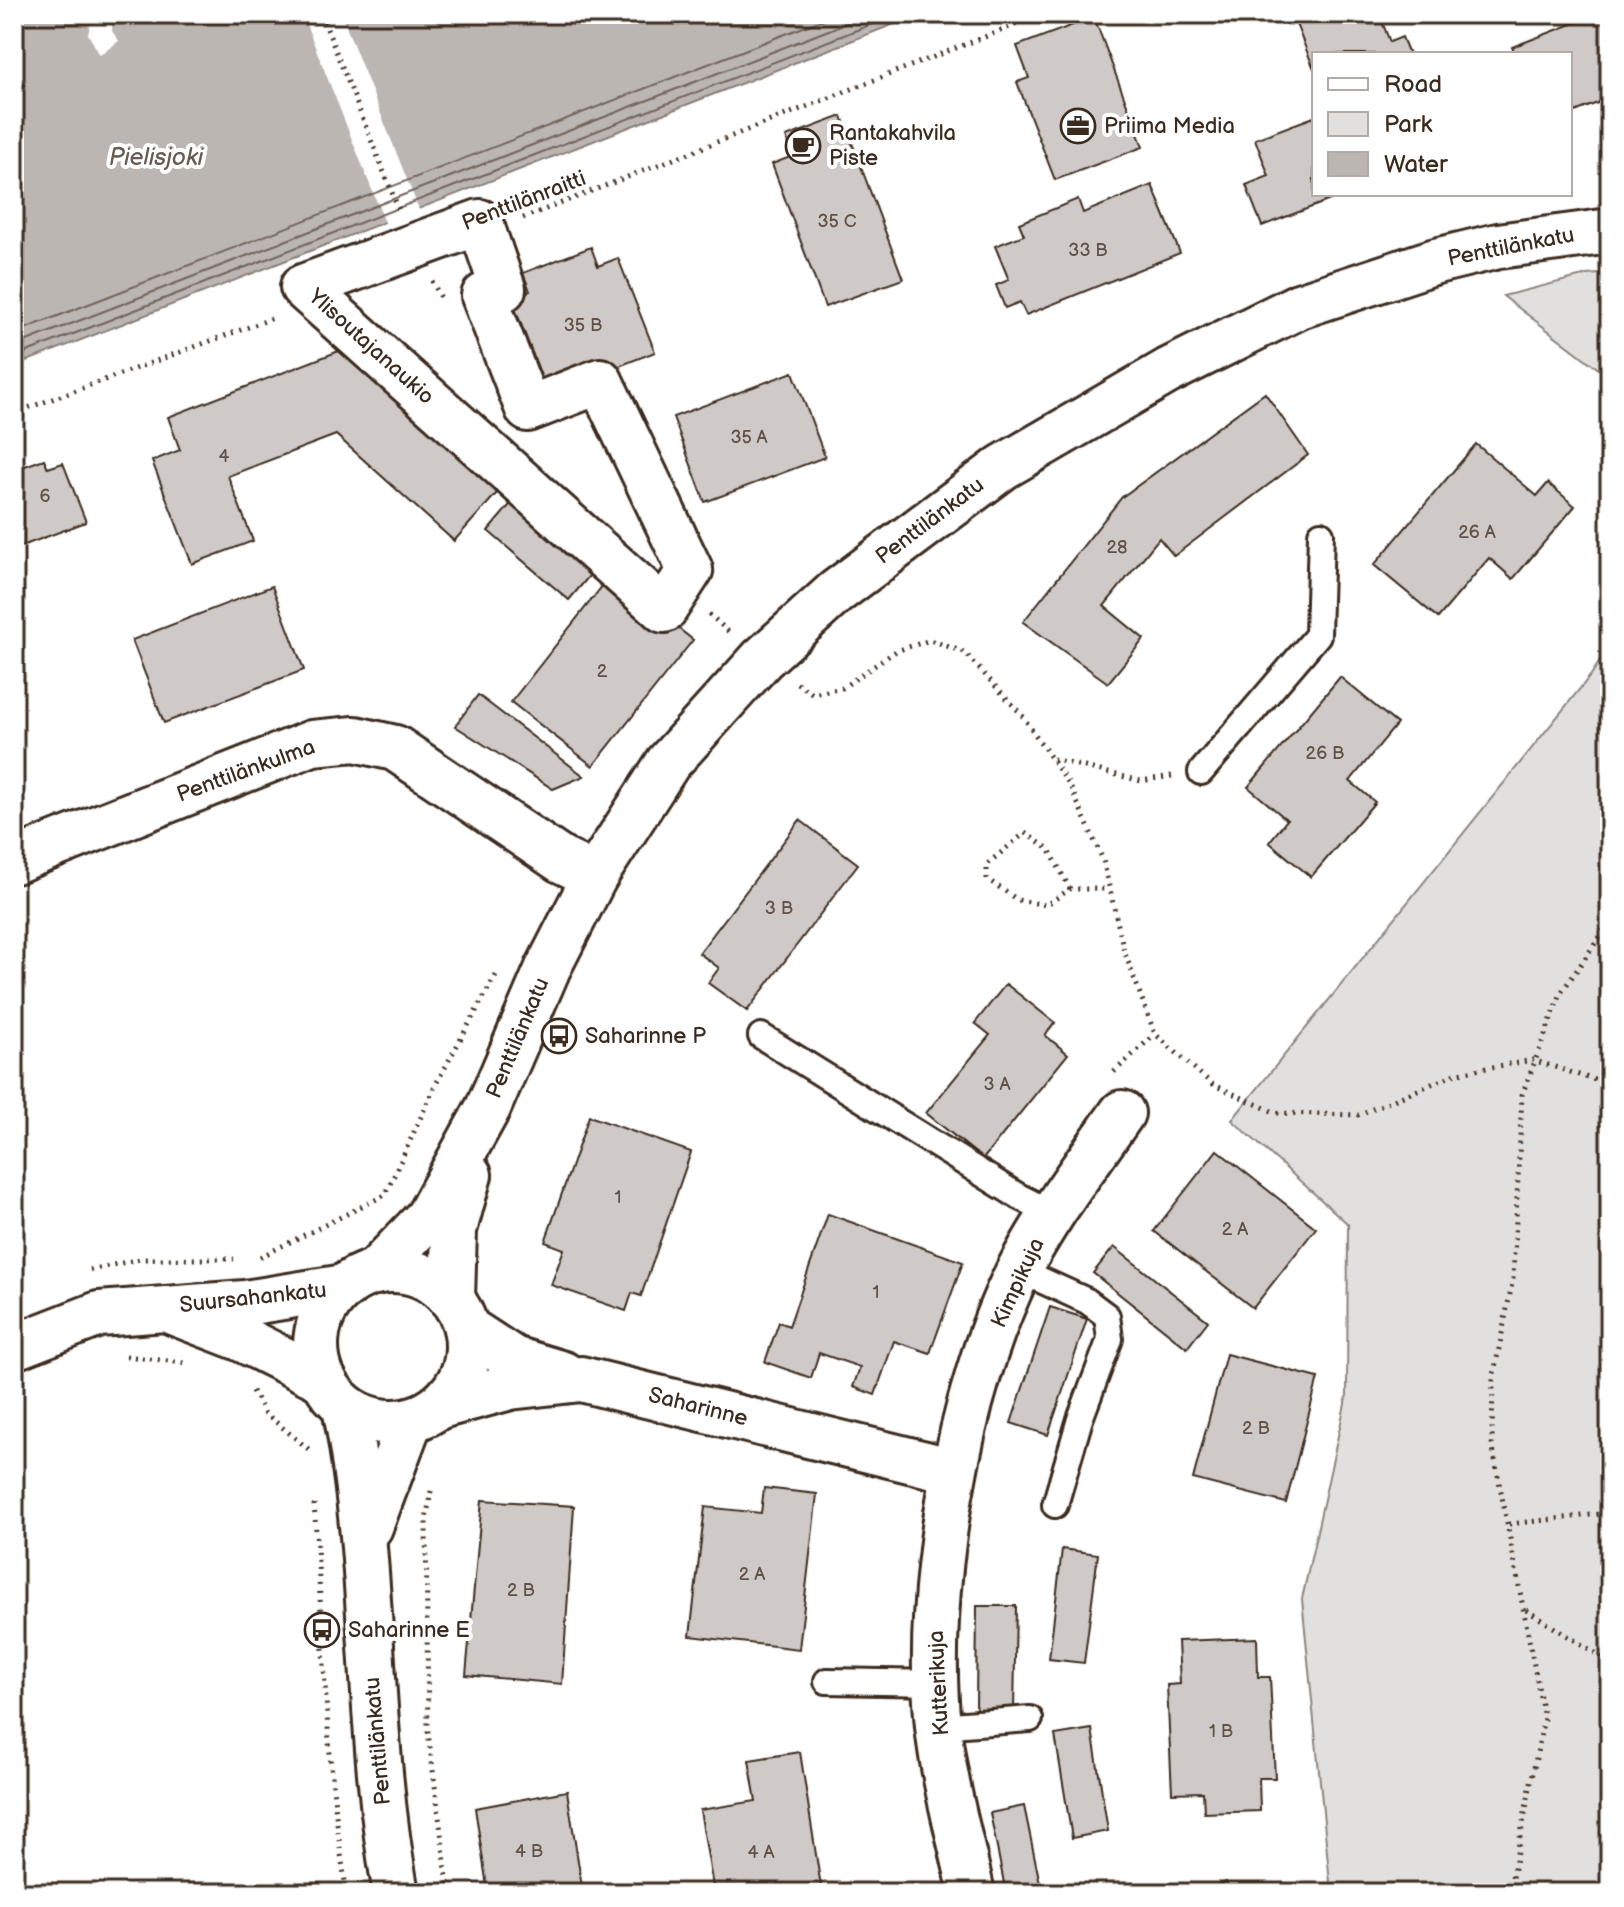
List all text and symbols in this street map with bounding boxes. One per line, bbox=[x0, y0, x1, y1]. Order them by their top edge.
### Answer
legend bbox=[1312, 52, 1572, 196]
text: Road bbox=[1384, 70, 1442, 99]
office icon: Priima Media bbox=[1059, 107, 1097, 145]
text: Park bbox=[1384, 110, 1432, 139]
place label: Priima Media bbox=[1104, 113, 1235, 140]
place label: Rantakahvila Piste bbox=[829, 120, 956, 172]
cafe icon: Rantakahvila Piste bbox=[784, 127, 822, 165]
water label: Pielisjoki bbox=[109, 143, 205, 172]
text: Water bbox=[1384, 150, 1448, 179]
street label: Penttilänraitti bbox=[458, 165, 590, 237]
house number: 35 C bbox=[817, 211, 857, 232]
street label: Penttilänkatu bbox=[1445, 221, 1577, 273]
house number: 33 B bbox=[1068, 240, 1108, 261]
street label: Ylisoutajanaukio bbox=[302, 283, 440, 411]
house number: 35 B bbox=[564, 315, 602, 336]
house number: 35 A bbox=[730, 427, 768, 448]
house number: 4 bbox=[219, 446, 230, 467]
street label: Penttilänkatu bbox=[871, 472, 989, 570]
house number: 6 bbox=[40, 486, 51, 507]
house number: 26 A bbox=[1458, 522, 1496, 543]
house number: 28 bbox=[1106, 537, 1128, 558]
house number: 2 bbox=[597, 661, 608, 682]
street label: Penttilänkulma bbox=[173, 733, 319, 809]
house number: 26 B bbox=[1306, 743, 1344, 764]
house number: 3 B bbox=[765, 898, 793, 919]
street label: Penttilänkatu bbox=[480, 974, 556, 1102]
bus stop icon: Saharinne P bbox=[540, 1017, 578, 1055]
place label: Saharinne P bbox=[585, 1023, 706, 1050]
house number: 3 A bbox=[984, 1074, 1010, 1095]
house number: 1 bbox=[615, 1187, 621, 1208]
house number: 2 A bbox=[1222, 1219, 1248, 1240]
street label: Kimpikuja bbox=[985, 1234, 1051, 1332]
street label: Suursahankatu bbox=[178, 1277, 328, 1319]
house number: 1 bbox=[873, 1282, 879, 1303]
street label: Saharinne bbox=[646, 1382, 750, 1432]
house number: 2 B bbox=[1242, 1418, 1270, 1439]
house number: 2 A bbox=[739, 1564, 765, 1585]
house number: 2 B bbox=[507, 1580, 535, 1601]
bus stop icon: Saharinne E bbox=[303, 1611, 341, 1649]
place label: Saharinne E bbox=[348, 1617, 470, 1644]
street label: Kutterikuja bbox=[923, 1630, 955, 1736]
street label: Penttilänkatu bbox=[359, 1676, 397, 1806]
house number: 1 B bbox=[1209, 1721, 1233, 1742]
house number: 4 B bbox=[515, 1841, 543, 1862]
house number: 4 A bbox=[748, 1842, 774, 1863]

